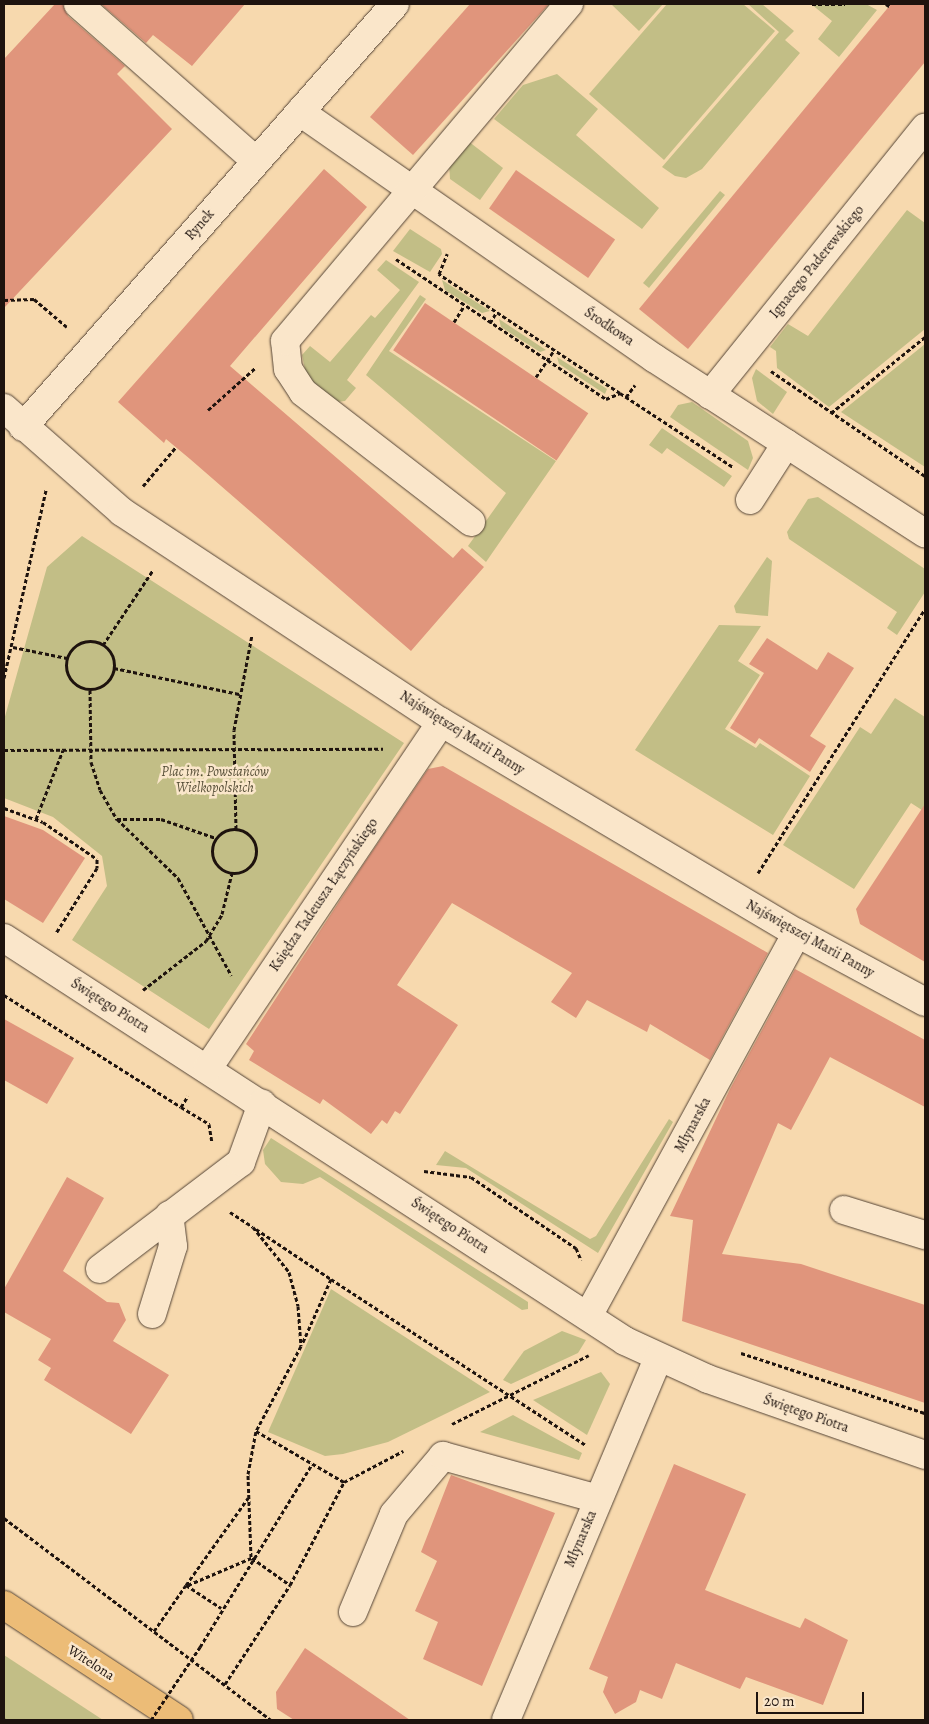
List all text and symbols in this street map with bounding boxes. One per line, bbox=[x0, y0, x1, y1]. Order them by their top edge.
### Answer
street label: Ignacego Paderewskiego bbox=[766, 202, 868, 322]
street label: Rynek bbox=[182, 206, 218, 244]
street label: Środkowa bbox=[581, 304, 637, 350]
street label: Najświętszej Marii Panny bbox=[396, 688, 528, 778]
park label: Plac im. Powstańców Wielkopolskich bbox=[161, 764, 269, 796]
street label: Księdza Tadeusza Łączyńskiego bbox=[266, 815, 382, 975]
street label: Najświętszej Marii Panny bbox=[743, 897, 877, 981]
street label: Świętego Piotra bbox=[68, 975, 152, 1037]
street label: Młynarska bbox=[671, 1094, 715, 1156]
street label: Świętego Piotra bbox=[408, 1195, 492, 1257]
street label: Świętego Piotra bbox=[761, 1391, 851, 1437]
street label: Młynarska bbox=[561, 1508, 601, 1570]
street label: Witelona bbox=[65, 1642, 117, 1684]
scale bar bbox=[759, 1682, 866, 1714]
text: 20 m bbox=[764, 1691, 795, 1711]

